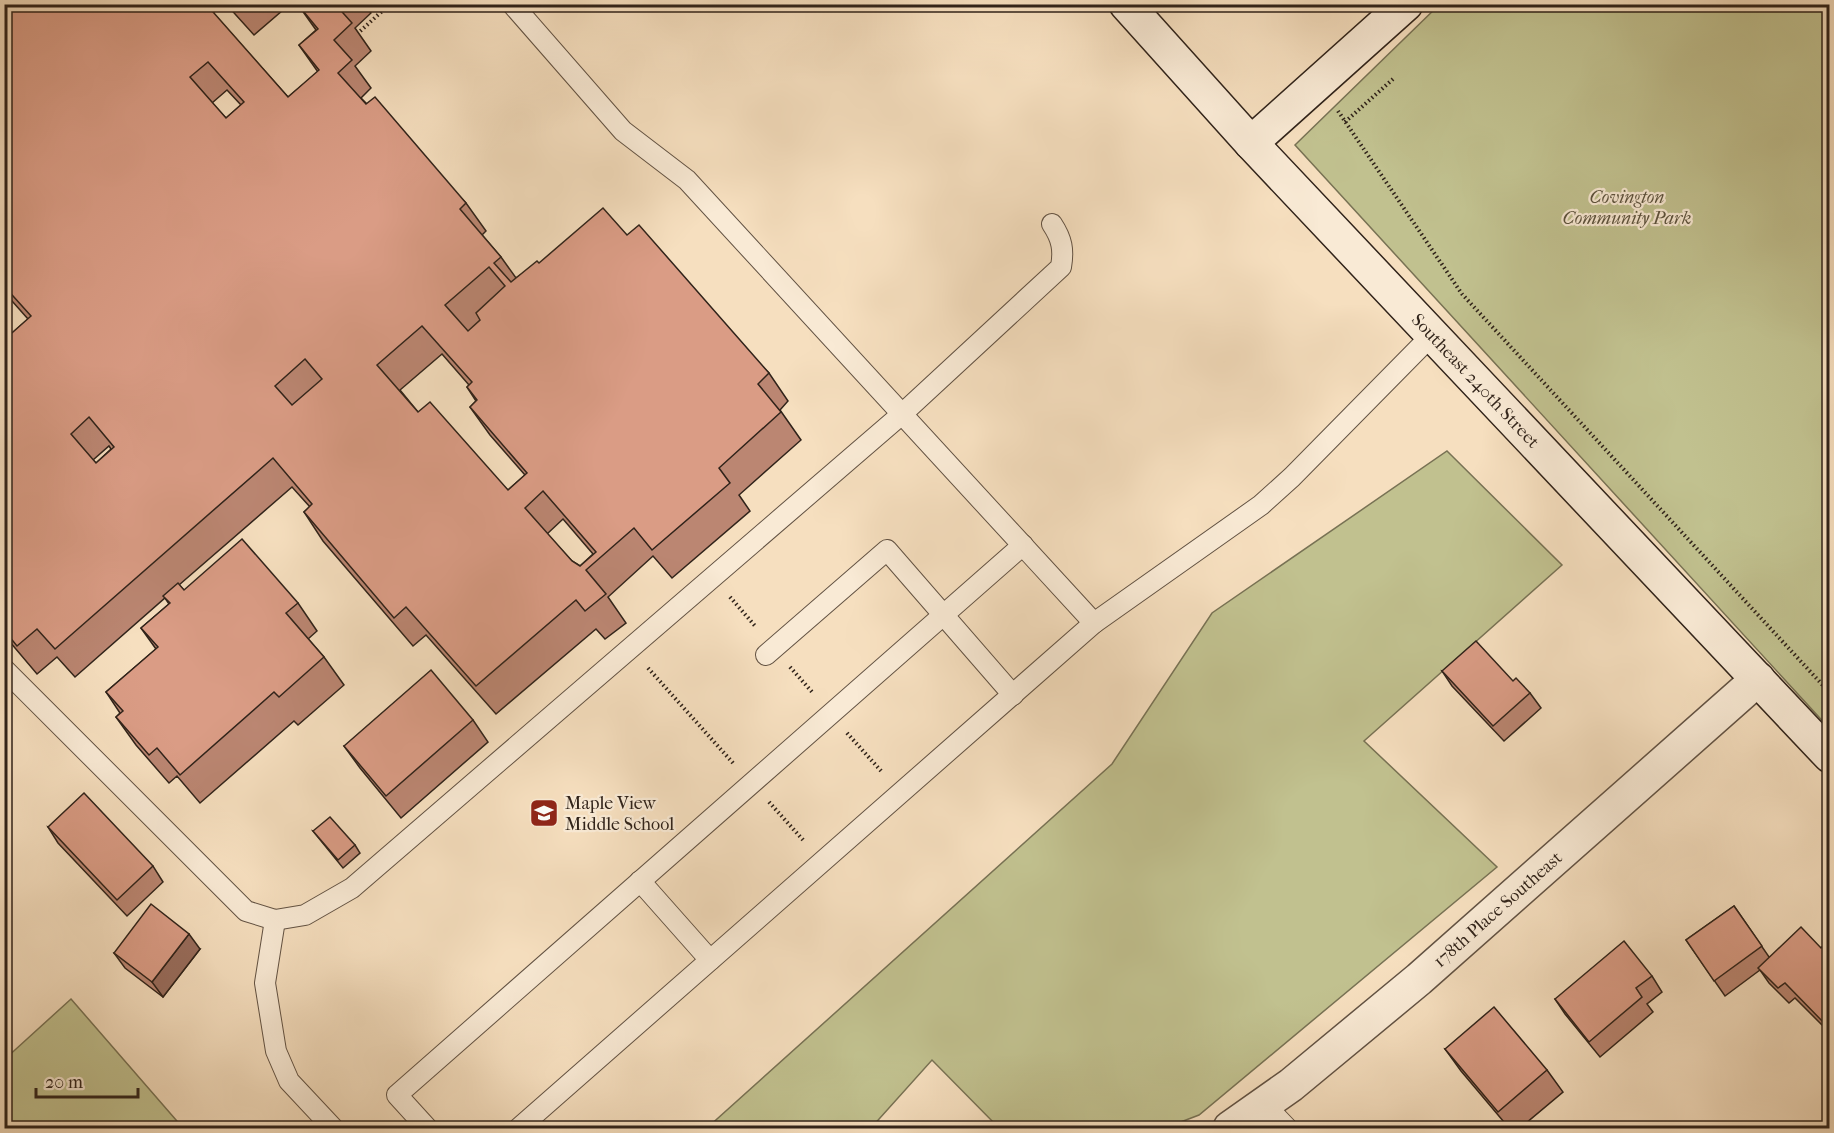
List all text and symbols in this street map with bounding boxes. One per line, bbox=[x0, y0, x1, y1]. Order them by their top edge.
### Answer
park label: Covington Community Park bbox=[1563, 187, 1691, 229]
street label: Southeast 240th Street bbox=[1407, 310, 1544, 453]
place label: Maple View Middle School bbox=[565, 793, 674, 835]
school or university icon: Maple View Middle School bbox=[528, 797, 560, 829]
street label: 178th Place Southeast bbox=[1429, 847, 1567, 972]
scale bar bbox=[36, 1061, 138, 1099]
text: 20 m bbox=[45, 1072, 83, 1093]

